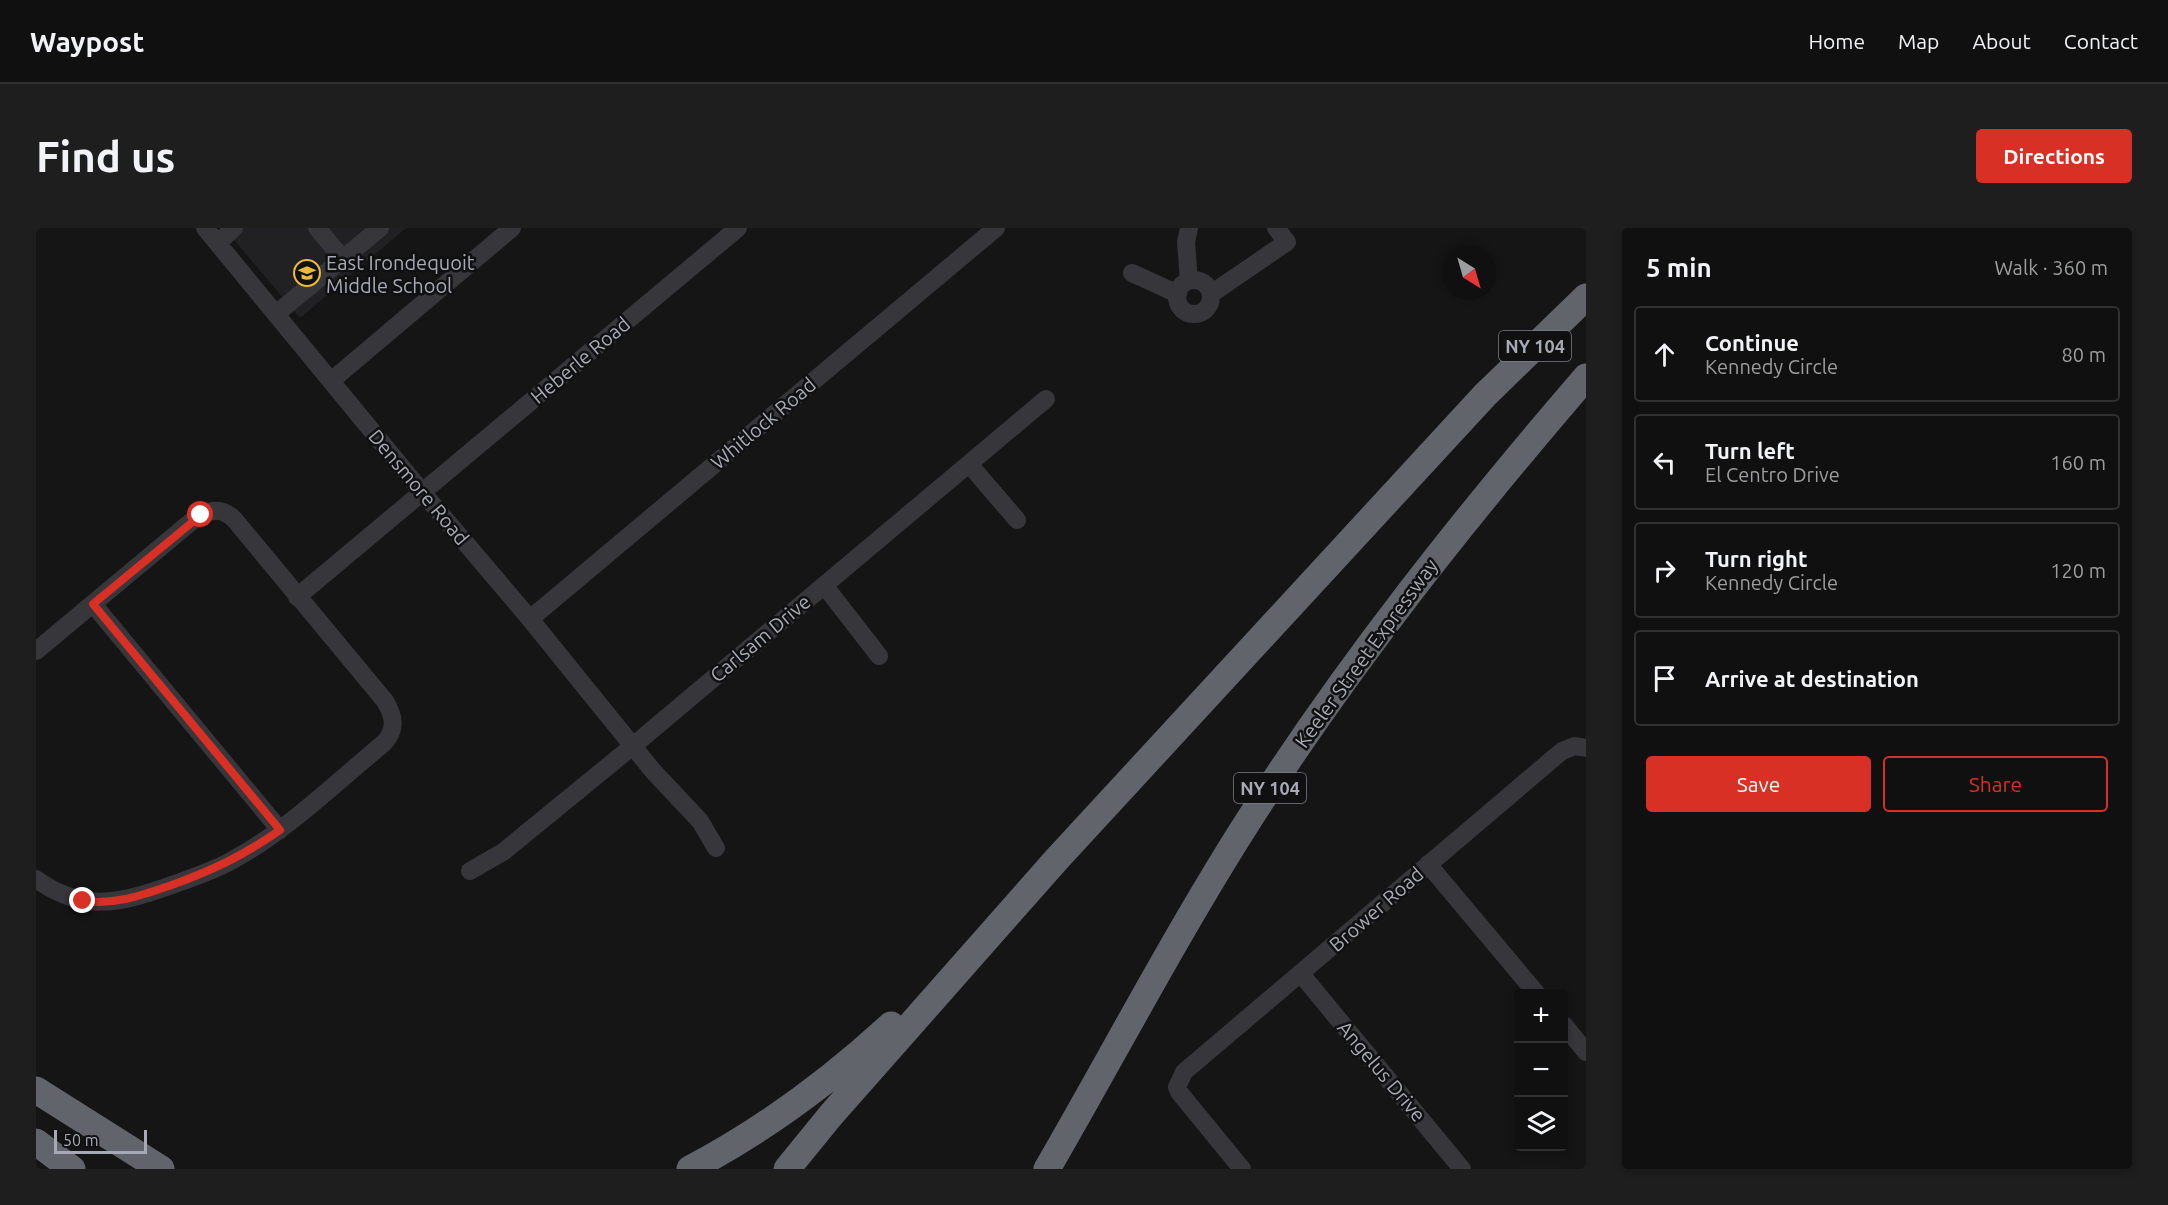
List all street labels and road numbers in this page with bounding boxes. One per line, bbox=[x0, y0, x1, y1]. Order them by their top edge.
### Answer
street label: Heberle Road bbox=[526, 312, 634, 408]
road number: NY 104 bbox=[1499, 331, 1571, 361]
street label: Whitlock Road bbox=[706, 373, 820, 473]
street label: Densmore Road bbox=[364, 425, 474, 549]
street label: Keeler Street Expressway bbox=[1290, 554, 1442, 752]
street label: Carlsam Drive bbox=[705, 590, 815, 686]
road number: NY 104 bbox=[1234, 773, 1306, 803]
street label: Brower Road bbox=[1324, 862, 1428, 956]
street label: Angelus Drive bbox=[1333, 1016, 1431, 1126]

